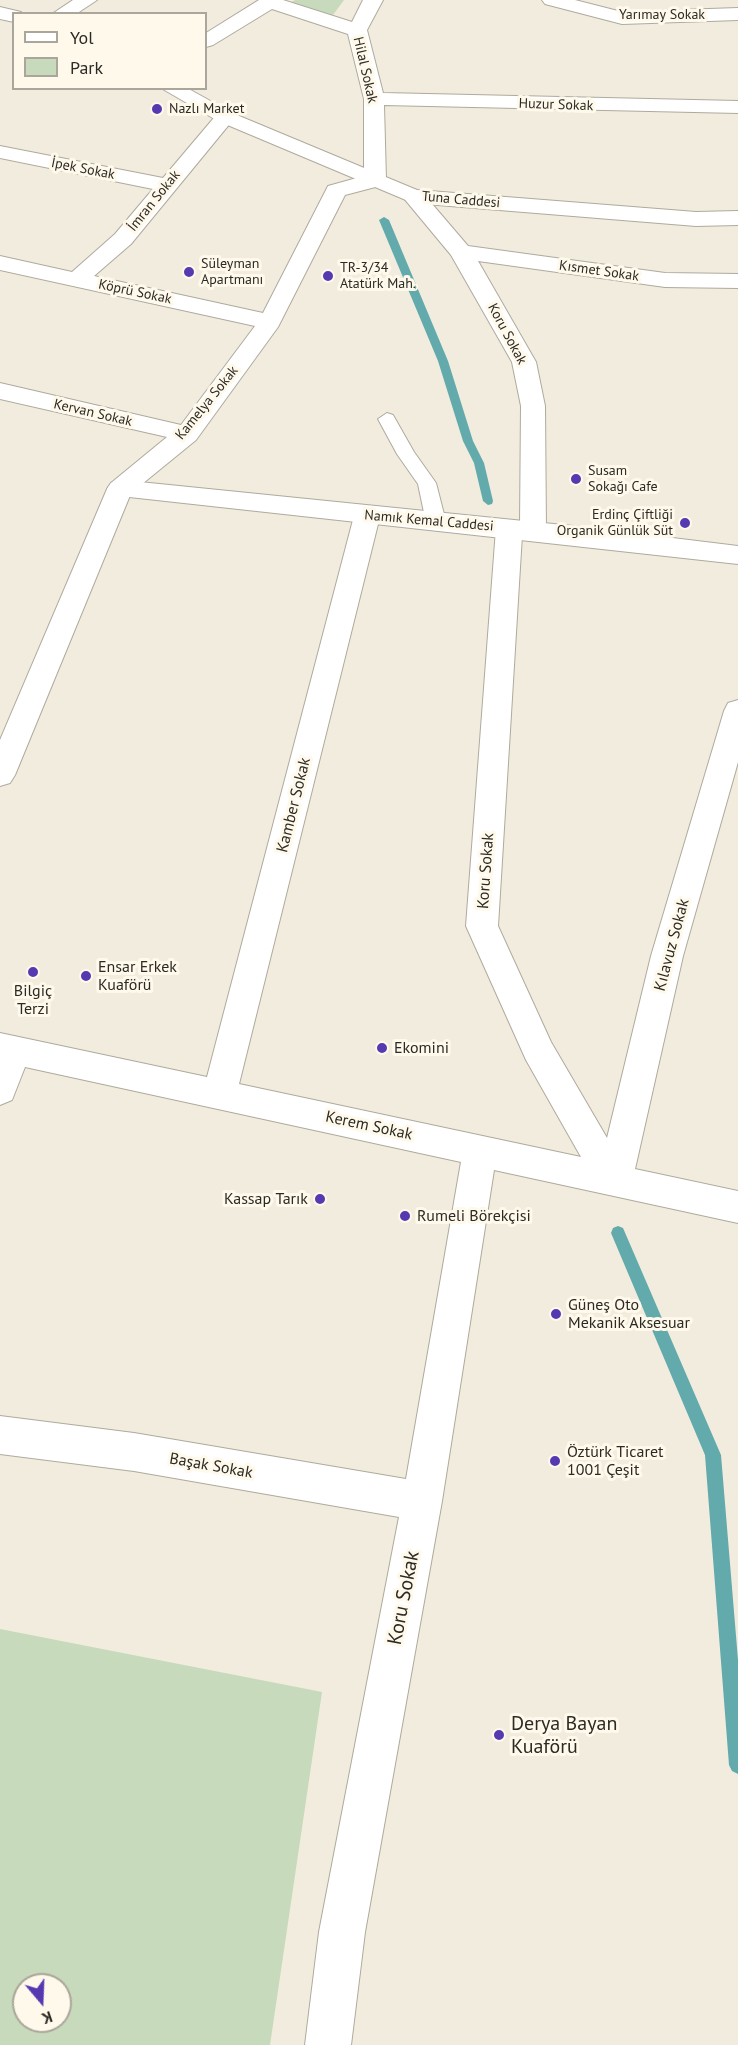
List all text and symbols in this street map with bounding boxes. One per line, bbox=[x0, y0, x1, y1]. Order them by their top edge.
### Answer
street label: Yarımay Sokak bbox=[619, 7, 705, 23]
legend bbox=[12, 12, 207, 90]
text: Yol bbox=[70, 26, 93, 49]
street label: Hilal Sokak bbox=[349, 35, 381, 105]
text: Park bbox=[70, 56, 103, 79]
street label: Huzur Sokak bbox=[518, 95, 594, 115]
place label: Nazlı Market bbox=[169, 101, 244, 117]
marker: Nazlı Market bbox=[150, 102, 164, 116]
street label: İpek Sokak bbox=[50, 155, 116, 183]
street label: İmran Sokak bbox=[124, 167, 184, 235]
street label: Tuna Caddesi bbox=[421, 188, 501, 212]
place label: Süleyman Apartmanı bbox=[201, 256, 263, 288]
street label: Kısmet Sokak bbox=[558, 257, 640, 285]
place label: TR-3/34 Atatürk Mah. bbox=[340, 260, 416, 292]
marker: Süleyman Apartmanı bbox=[182, 265, 196, 279]
marker: TR-3/34 Atatürk Mah. bbox=[321, 269, 335, 283]
street label: Köprü Sokak bbox=[97, 276, 173, 308]
street label: Koru Sokak bbox=[484, 301, 530, 367]
street label: Kamelya Sokak bbox=[172, 363, 242, 443]
street label: Kervan Sokak bbox=[52, 396, 134, 430]
place label: Susam Sokağı Cafe bbox=[588, 463, 658, 496]
marker: Susam Sokağı Cafe bbox=[569, 472, 583, 486]
street label: Namık Kemal Caddesi bbox=[364, 507, 494, 535]
place label: Erdinç Çiftliği Organik Günlük Süt bbox=[557, 507, 673, 540]
marker: Erdinç Çiftliği Organik Günlük Süt bbox=[678, 516, 692, 530]
street label: Kamber Sokak bbox=[273, 756, 315, 854]
street label: Koru Sokak bbox=[474, 832, 498, 910]
street label: Kılavuz Sokak bbox=[650, 897, 694, 993]
place label: Ensar Erkek Kuaförü bbox=[98, 957, 177, 995]
marker: Bilgiç Terzi bbox=[26, 965, 40, 979]
marker: Ensar Erkek Kuaförü bbox=[79, 969, 93, 983]
place label: Bilgiç Terzi bbox=[14, 981, 52, 1019]
place label: Ekomini bbox=[394, 1038, 449, 1058]
marker: Ekomini bbox=[375, 1041, 389, 1055]
street label: Kerem Sokak bbox=[324, 1107, 414, 1145]
place label: Kassap Tarık bbox=[224, 1189, 308, 1209]
marker: Kassap Tarık bbox=[313, 1192, 327, 1206]
place label: Rumeli Börekçisi bbox=[417, 1206, 531, 1226]
marker: Rumeli Börekçisi bbox=[398, 1209, 412, 1223]
place label: Güneş Oto Mekanik Aksesuar bbox=[568, 1295, 690, 1333]
marker: Güneş Oto Mekanik Aksesuar bbox=[549, 1307, 563, 1321]
place label: Öztürk Ticaret 1001 Çeşit bbox=[567, 1442, 663, 1480]
street label: Başak Sokak bbox=[168, 1449, 254, 1483]
marker: Öztürk Ticaret 1001 Çeşit bbox=[548, 1454, 562, 1468]
street label: Koru Sokak bbox=[383, 1549, 425, 1647]
place label: Derya Bayan Kuaförü bbox=[511, 1712, 617, 1759]
marker: Derya Bayan Kuaförü bbox=[492, 1728, 506, 1742]
north arrow bbox=[12, 1973, 72, 2033]
text: K bbox=[39, 2007, 55, 2029]

